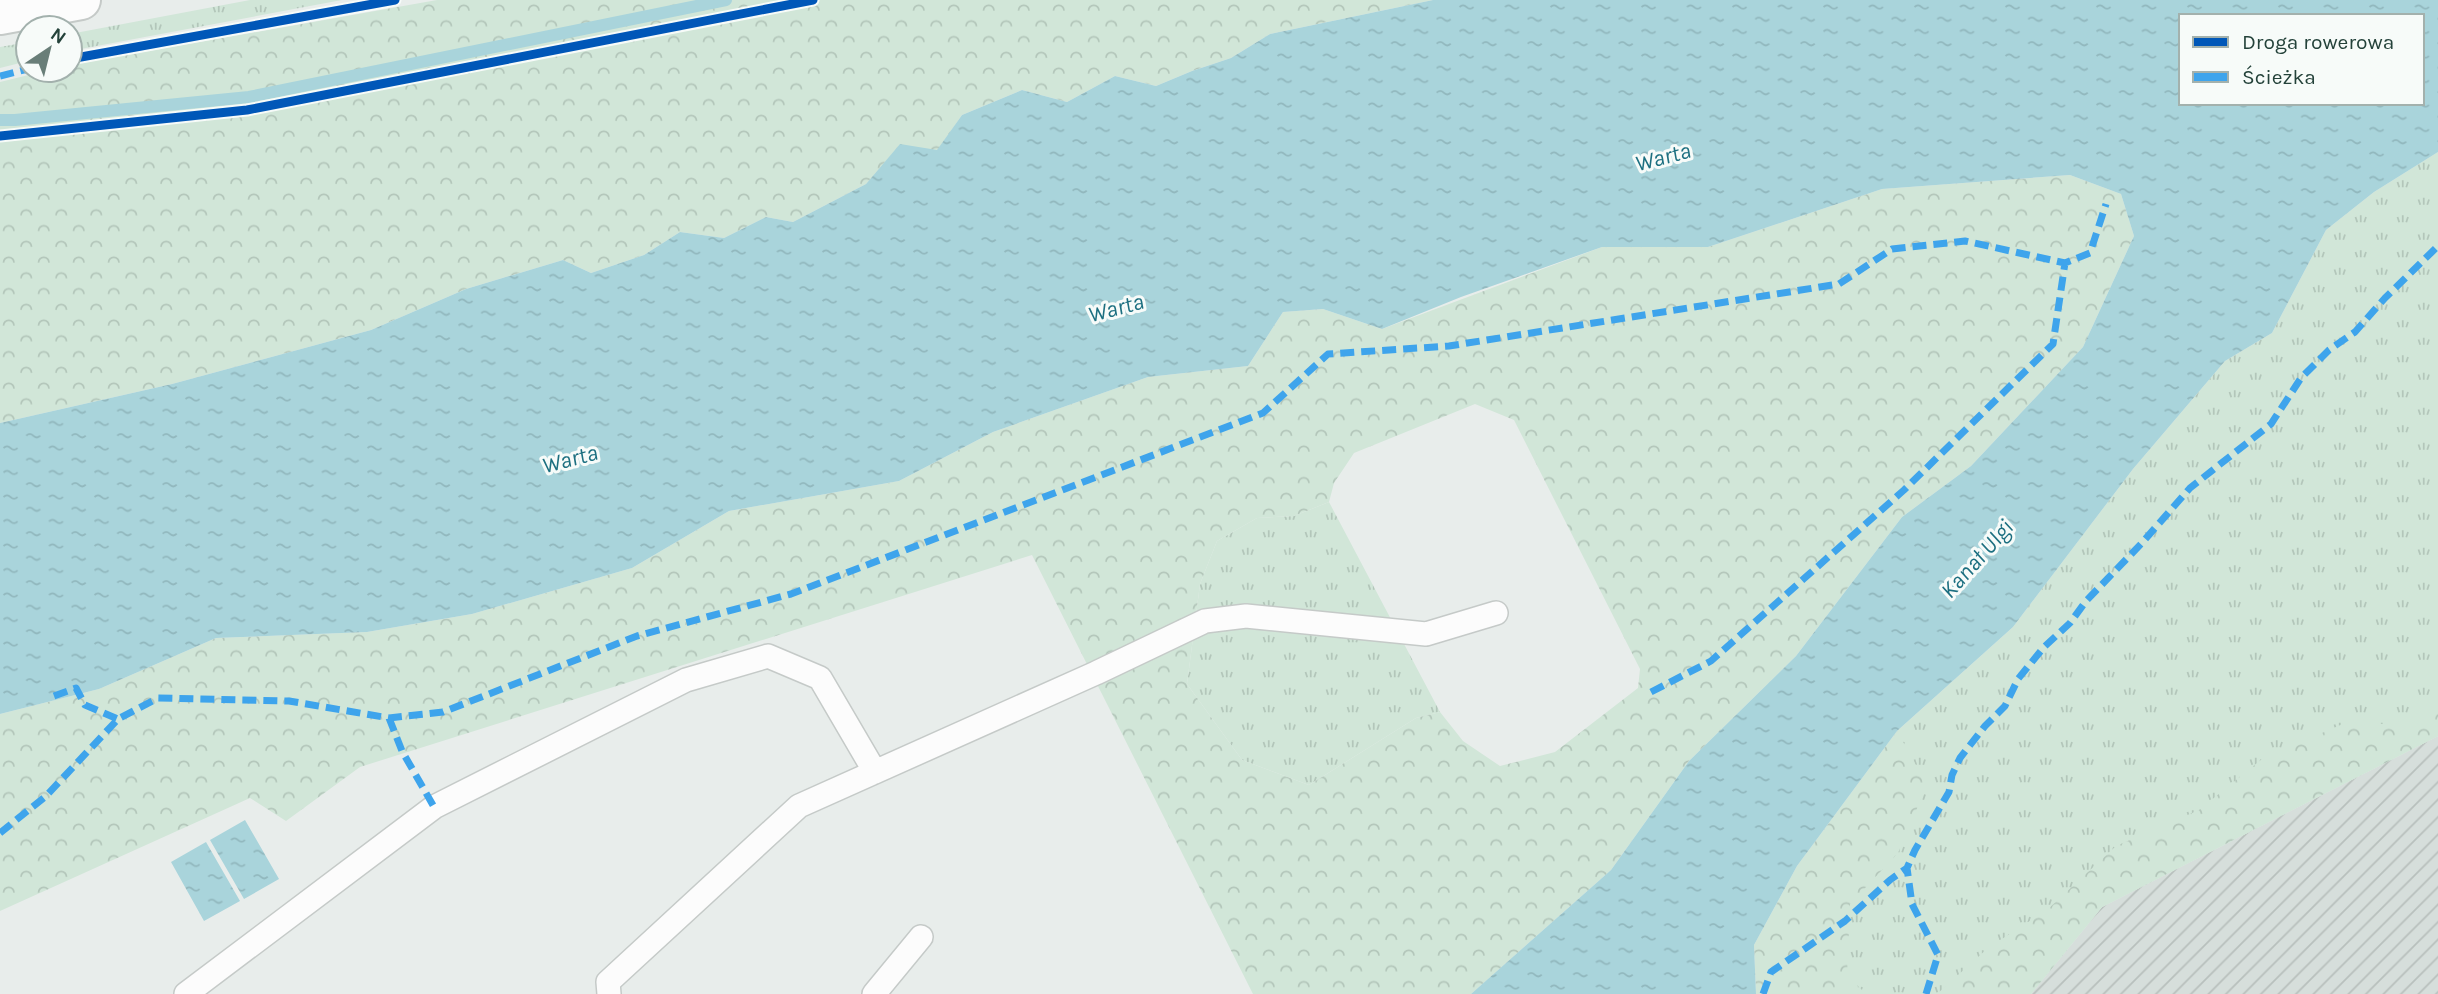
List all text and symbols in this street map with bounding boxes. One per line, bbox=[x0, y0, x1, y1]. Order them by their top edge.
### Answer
north arrow bbox=[14, 14, 84, 84]
legend bbox=[2179, 14, 2424, 105]
text: N bbox=[46, 23, 70, 49]
text: Droga rowerowa bbox=[2242, 30, 2394, 54]
text: Ścieżka bbox=[2242, 65, 2316, 89]
water label: Warta bbox=[1632, 137, 1694, 177]
water label: Warta bbox=[1085, 288, 1147, 328]
water label: Warta bbox=[539, 439, 601, 479]
water label: Kanał Ulgi bbox=[1935, 514, 2019, 604]

